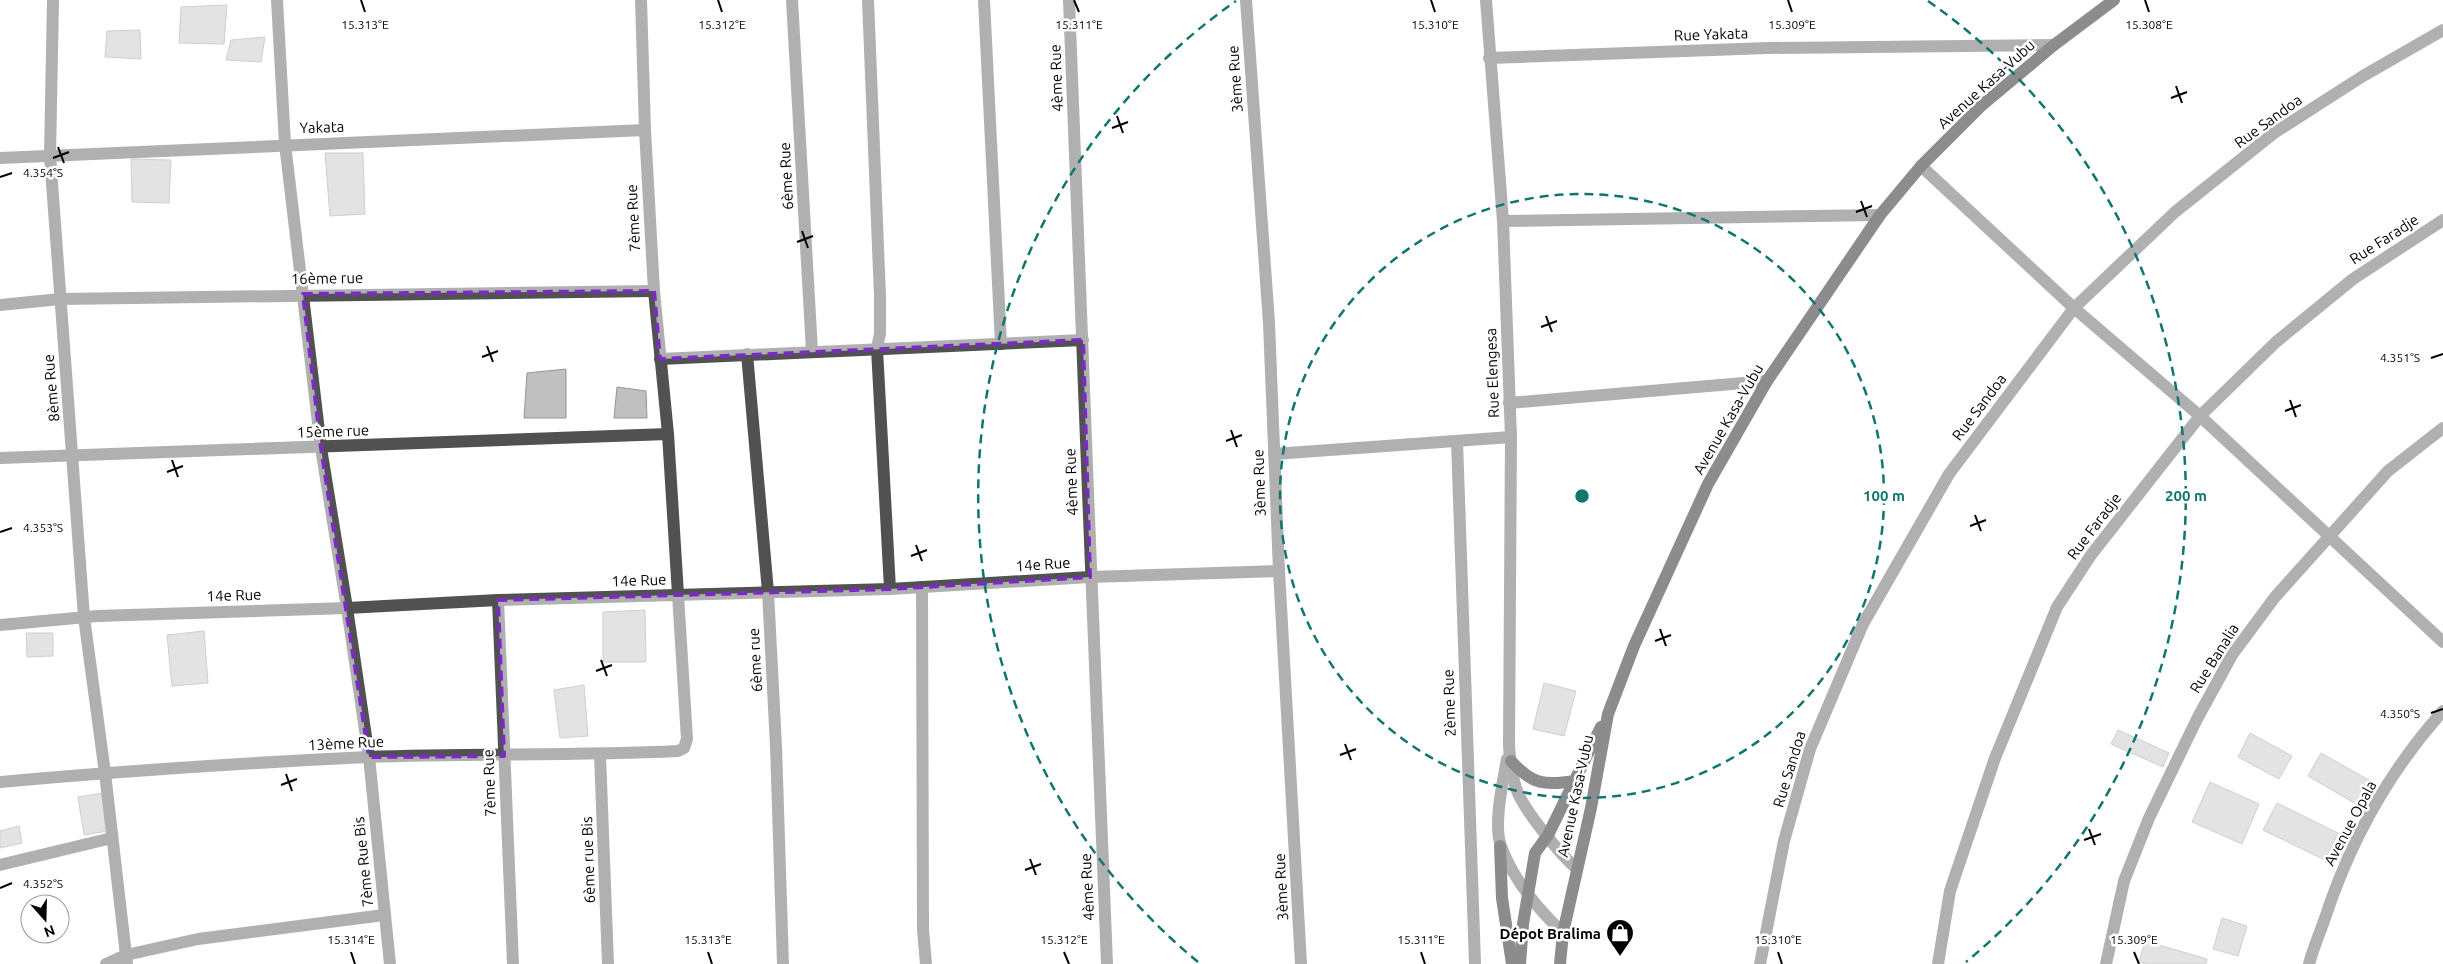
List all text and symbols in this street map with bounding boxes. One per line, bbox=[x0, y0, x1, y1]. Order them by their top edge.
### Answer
text: 15.313°E bbox=[341, 18, 389, 31]
text: 15.312°E bbox=[698, 18, 746, 31]
text: 15.311°E bbox=[1055, 18, 1103, 31]
text: 15.310°E bbox=[1411, 18, 1459, 31]
text: 15.309°E bbox=[1768, 18, 1816, 31]
text: 15.308°E bbox=[2125, 18, 2173, 31]
street label: Rue Yakata bbox=[1674, 24, 1748, 44]
street label: Avenue Kasa-Vubu bbox=[1934, 36, 2038, 132]
street label: 4ème Rue bbox=[1046, 44, 1066, 112]
street label: 3ème Rue bbox=[1224, 45, 1246, 113]
street label: Rue Sandoa bbox=[2231, 91, 2305, 151]
street label: Yakata bbox=[299, 118, 345, 136]
street label: 6ème Rue bbox=[776, 142, 796, 210]
text: 4.354°S bbox=[23, 166, 63, 179]
street label: 7ème Rue bbox=[623, 184, 643, 252]
street label: Rue Faradje bbox=[2346, 210, 2422, 268]
street label: 16ème rue bbox=[291, 269, 363, 287]
street label: Rue Elengesa bbox=[1482, 328, 1502, 418]
text: 4.351°S bbox=[2380, 351, 2420, 364]
street label: 8ème Rue bbox=[40, 354, 62, 422]
street label: Avenue Kasa-Vubu bbox=[1690, 361, 1766, 477]
street label: Rue Sandoa bbox=[1948, 370, 2010, 444]
street label: 15ème rue bbox=[297, 421, 369, 441]
street label: 4ème Rue bbox=[1061, 448, 1081, 516]
street label: 3ème Rue bbox=[1249, 449, 1269, 517]
centre of rings bbox=[1573, 487, 1591, 505]
text: 100 m bbox=[1863, 487, 1905, 504]
text: 200 m bbox=[2165, 487, 2207, 504]
street label: Rue Faradje bbox=[2064, 489, 2124, 563]
text: 4.353°S bbox=[23, 521, 63, 534]
street label: 14e Rue bbox=[1015, 554, 1071, 574]
street label: 14e Rue bbox=[611, 571, 667, 589]
street label: 14e Rue bbox=[206, 586, 262, 604]
street label: Rue Banalia bbox=[2186, 620, 2242, 696]
street label: 6ème rue bbox=[745, 628, 765, 692]
street label: 2ème Rue bbox=[1439, 669, 1459, 737]
text: 4.350°S bbox=[2380, 707, 2420, 720]
street label: Rue Sandoa bbox=[1769, 729, 1809, 809]
street label: 13ème Rue bbox=[308, 733, 384, 753]
street label: Avenue Kasa-Vubu bbox=[1554, 733, 1596, 859]
street label: 7ème Rue bbox=[479, 749, 499, 817]
street label: Avenue Opala bbox=[2320, 778, 2380, 868]
street label: 7ème Rue Bis bbox=[350, 816, 376, 908]
street label: 6ème rue Bis bbox=[578, 816, 598, 904]
street label: 4ème Rue bbox=[1077, 853, 1097, 921]
street label: 3ème Rue bbox=[1271, 853, 1291, 921]
text: 4.352°S bbox=[23, 877, 63, 890]
north arrow bbox=[20, 894, 70, 944]
shop icon: Dépot Bralima bbox=[1605, 918, 1635, 957]
text: N bbox=[42, 922, 57, 941]
place label: Dépot Bralima bbox=[1499, 925, 1601, 942]
text: 15.314°E bbox=[327, 933, 375, 946]
text: 15.313°E bbox=[684, 933, 732, 946]
text: 15.312°E bbox=[1040, 933, 1088, 946]
text: 15.311°E bbox=[1397, 933, 1445, 946]
text: 15.310°E bbox=[1754, 933, 1802, 946]
text: 15.309°E bbox=[2110, 933, 2158, 946]

